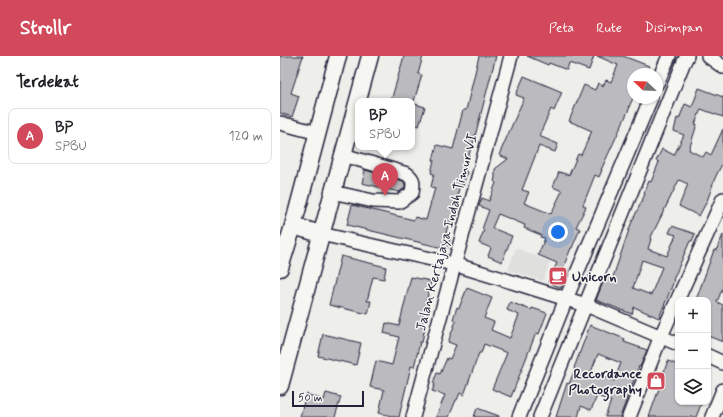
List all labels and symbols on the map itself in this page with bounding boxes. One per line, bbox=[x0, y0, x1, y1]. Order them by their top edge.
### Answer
north arrow bbox=[627, 68, 663, 104]
street label: Jalan Kertajaya Indah Timur VI bbox=[412, 131, 482, 333]
pin: A bbox=[372, 163, 398, 196]
your location bbox=[548, 222, 568, 242]
cafe icon: Unicorn bbox=[547, 265, 569, 287]
place label: Unicorn bbox=[572, 268, 616, 286]
place label: Recordance Photography bbox=[569, 365, 643, 402]
shop icon: Recordance Photography bbox=[645, 370, 667, 392]
scale bar bbox=[292, 389, 364, 408]

